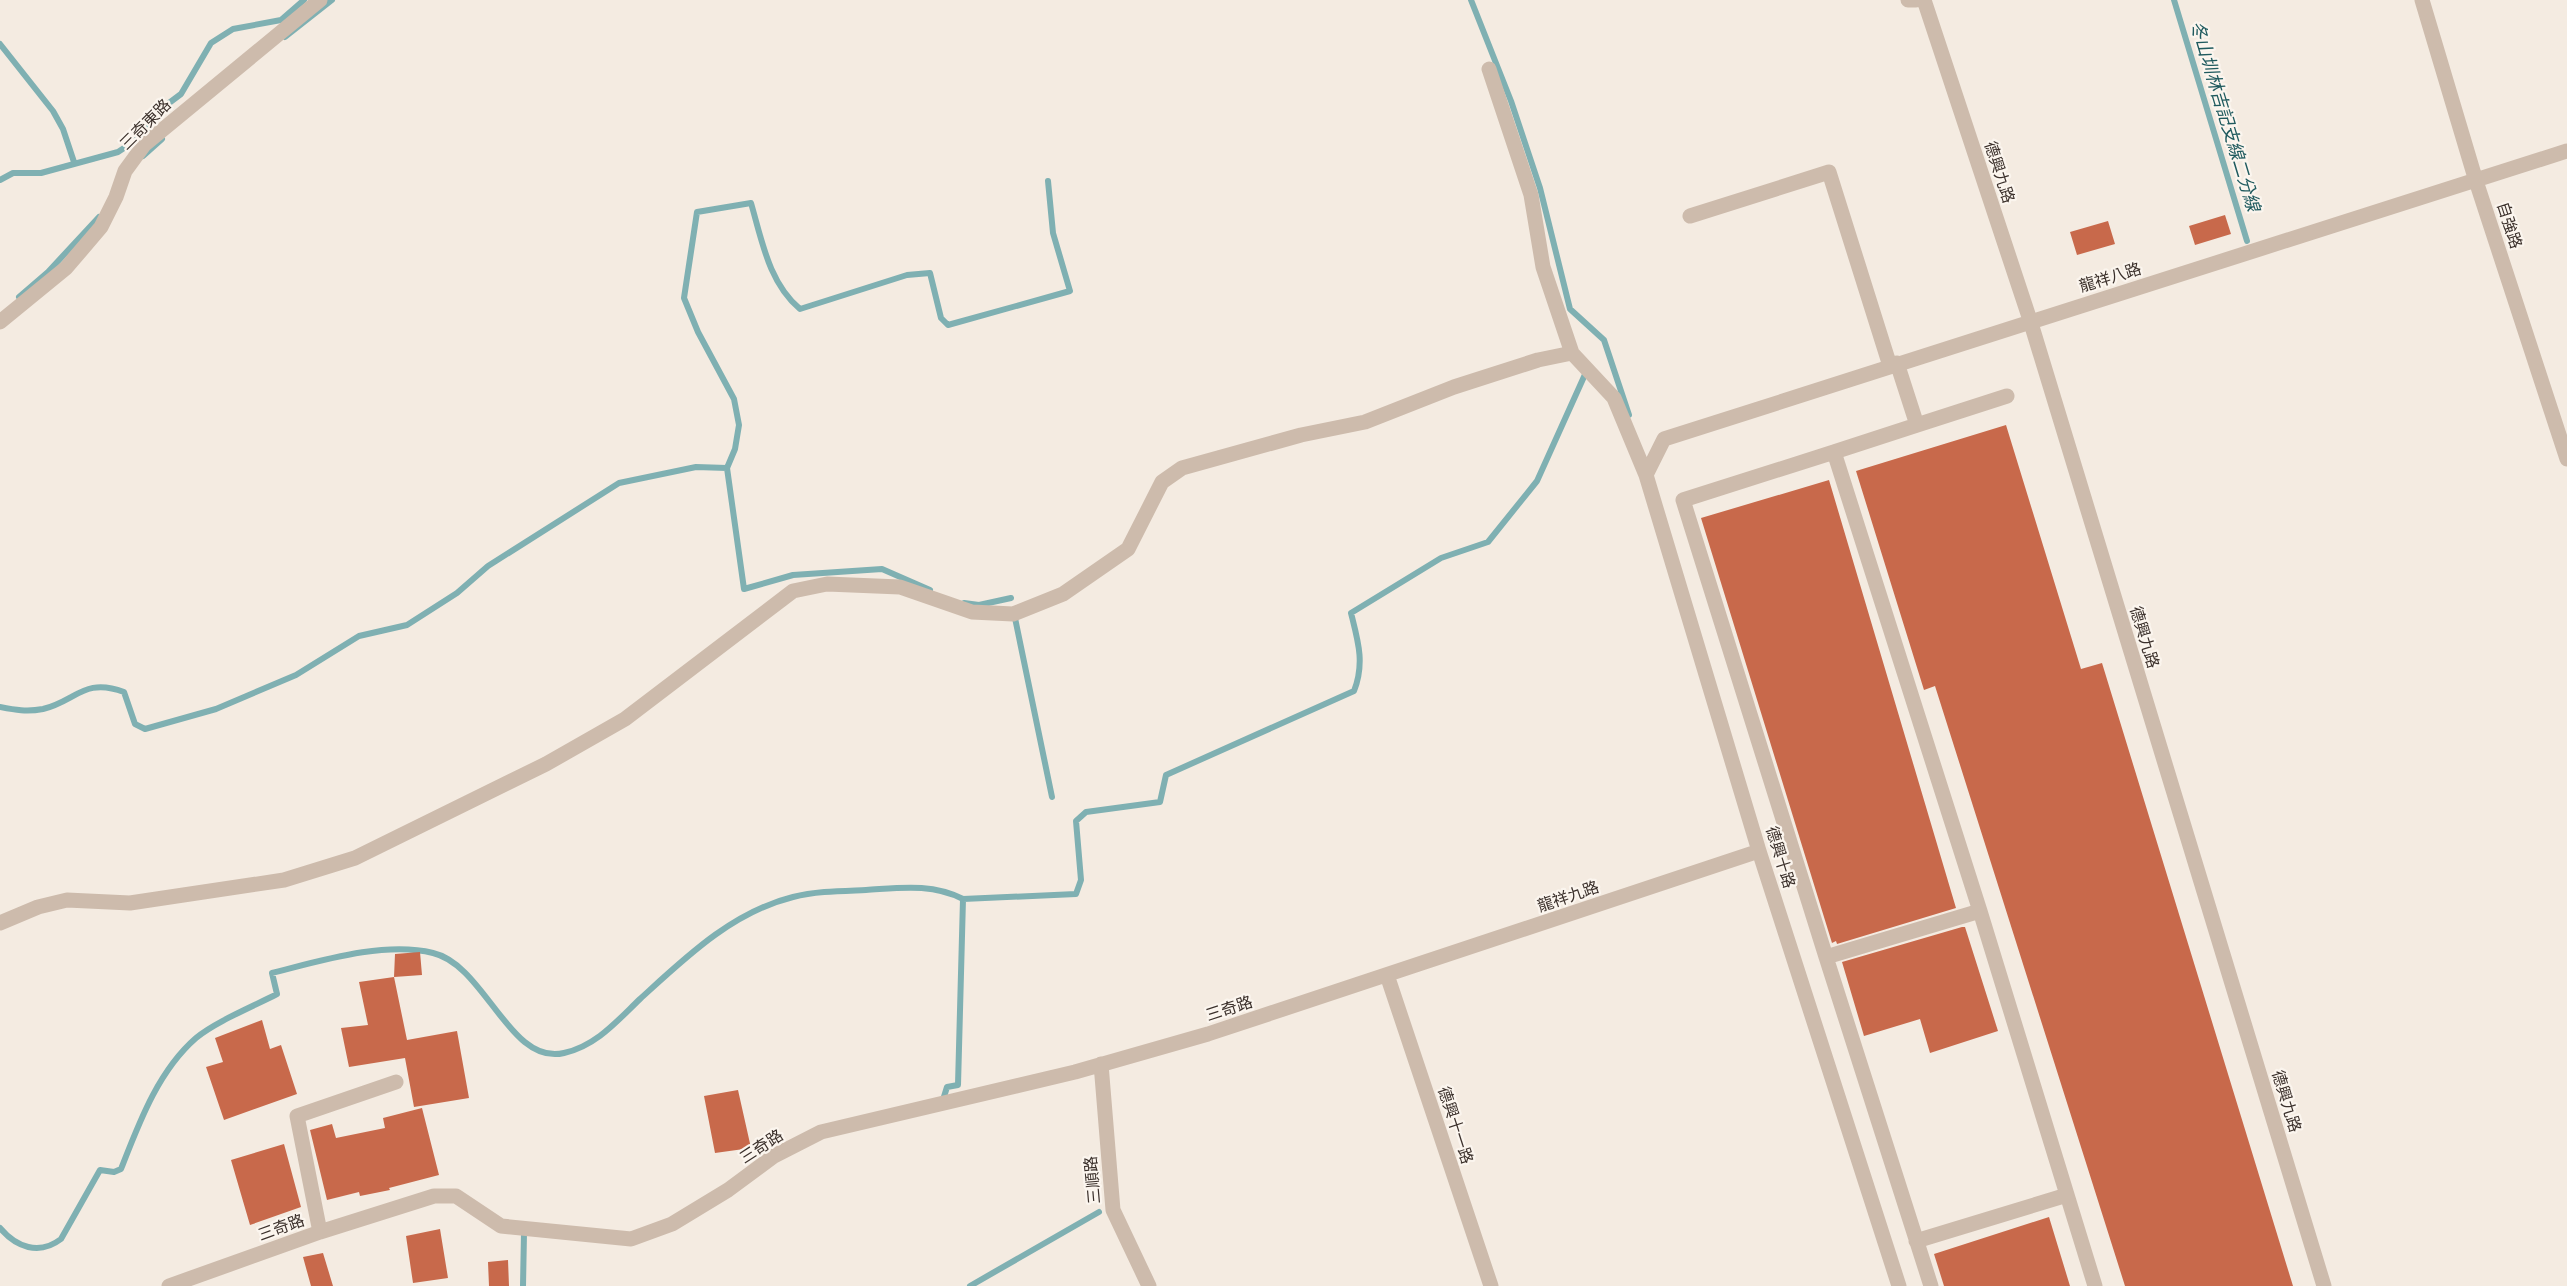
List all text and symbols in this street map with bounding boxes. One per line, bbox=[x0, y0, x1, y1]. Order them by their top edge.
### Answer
water label: 冬山圳林吉記支線二分線 bbox=[2186, 18, 2265, 216]
street label: 三奇東路 bbox=[115, 94, 175, 154]
street label: 德興九路 bbox=[1981, 138, 2019, 206]
street label: 自強路 bbox=[2493, 199, 2527, 251]
street label: 龍祥八路 bbox=[2076, 258, 2144, 296]
street label: 德興九路 bbox=[2126, 603, 2164, 671]
street label: 德興十路 bbox=[1762, 823, 1800, 891]
street label: 龍祥九路 bbox=[1534, 876, 1602, 916]
street label: 三奇路 bbox=[1203, 991, 1255, 1025]
street label: 德興九路 bbox=[2268, 1067, 2306, 1135]
street label: 德興十一路 bbox=[1434, 1084, 1478, 1166]
street label: 三奇路 bbox=[735, 1125, 787, 1167]
street label: 三順路 bbox=[1080, 1155, 1104, 1205]
street label: 三奇路 bbox=[255, 1209, 307, 1245]

